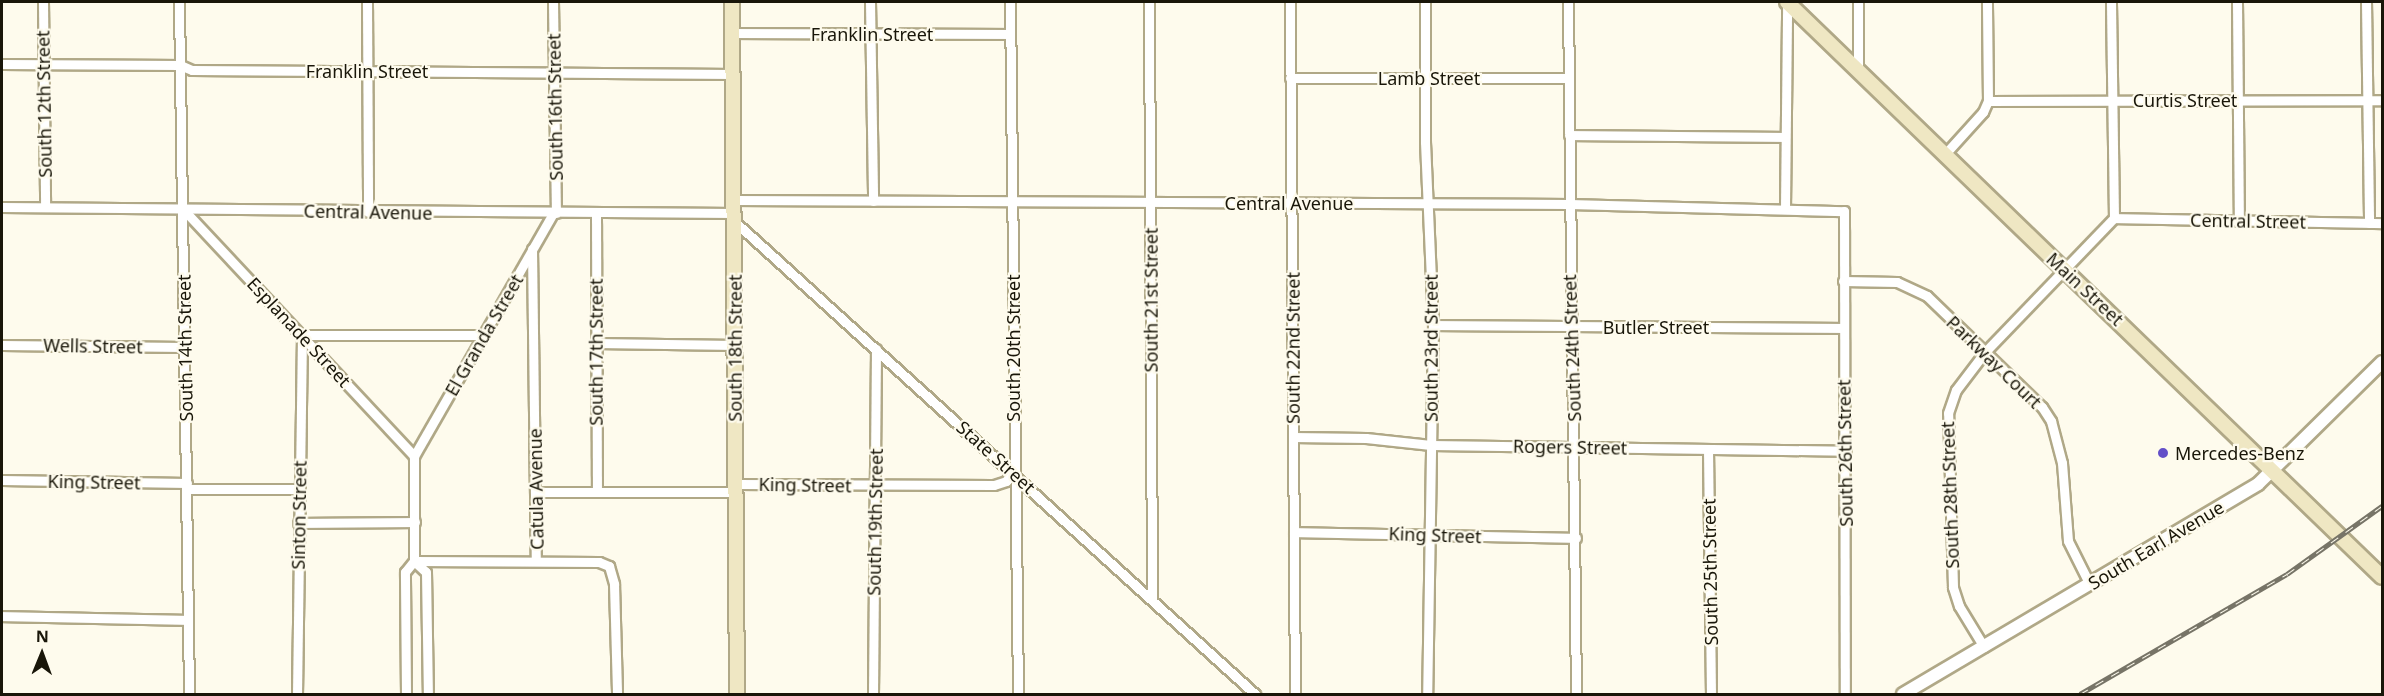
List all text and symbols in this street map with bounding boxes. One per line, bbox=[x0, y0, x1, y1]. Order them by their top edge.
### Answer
street label: Franklin Street bbox=[811, 23, 933, 45]
street label: South 12th Street bbox=[32, 30, 56, 178]
street label: South 16th Street bbox=[543, 33, 567, 181]
street label: Franklin Street bbox=[306, 60, 428, 82]
street label: Lamb Street bbox=[1378, 67, 1480, 89]
street label: Curtis Street bbox=[2133, 89, 2237, 111]
street label: Central Avenue bbox=[1225, 192, 1353, 214]
street label: Central Avenue bbox=[303, 200, 433, 224]
street label: Central Street bbox=[2190, 209, 2306, 233]
street label: South 21st Street bbox=[1140, 228, 1162, 372]
street label: Main Street bbox=[2042, 248, 2128, 330]
street label: El Granda Street bbox=[440, 270, 528, 400]
street label: South 22nd Street bbox=[1282, 272, 1304, 424]
street label: Esplanade Street bbox=[243, 273, 355, 391]
street label: South 14th Street bbox=[173, 274, 197, 422]
street label: South 18th Street bbox=[724, 274, 746, 422]
street label: South 20th Street bbox=[1002, 274, 1024, 422]
street label: South 23rd Street bbox=[1420, 274, 1442, 422]
street label: South 24th Street bbox=[1559, 274, 1585, 422]
street label: South 17th Street bbox=[585, 278, 607, 426]
street label: Parkway Court bbox=[1942, 311, 2046, 413]
street label: Butler Street bbox=[1603, 316, 1709, 338]
street label: Wells Street bbox=[43, 334, 143, 358]
street label: South 26th Street bbox=[1833, 379, 1857, 527]
street label: State Street bbox=[952, 416, 1040, 498]
street label: South 28th Street bbox=[1937, 421, 1963, 569]
street label: Catula Avenue bbox=[524, 428, 548, 550]
street label: Rogers Street bbox=[1513, 435, 1627, 459]
place label: Mercedes-Benz bbox=[2175, 442, 2304, 464]
marker: Mercedes-Benz bbox=[2156, 446, 2170, 460]
street label: South 19th Street bbox=[863, 448, 887, 596]
street label: Sinton Street bbox=[287, 460, 311, 570]
street label: King Street bbox=[47, 470, 141, 494]
street label: King Street bbox=[758, 473, 852, 497]
street label: South Earl Avenue bbox=[2084, 496, 2228, 594]
street label: South 25th Street bbox=[1698, 498, 1722, 646]
street label: King Street bbox=[1388, 523, 1482, 547]
north arrow bbox=[12, 624, 72, 684]
text: N bbox=[36, 625, 49, 647]

